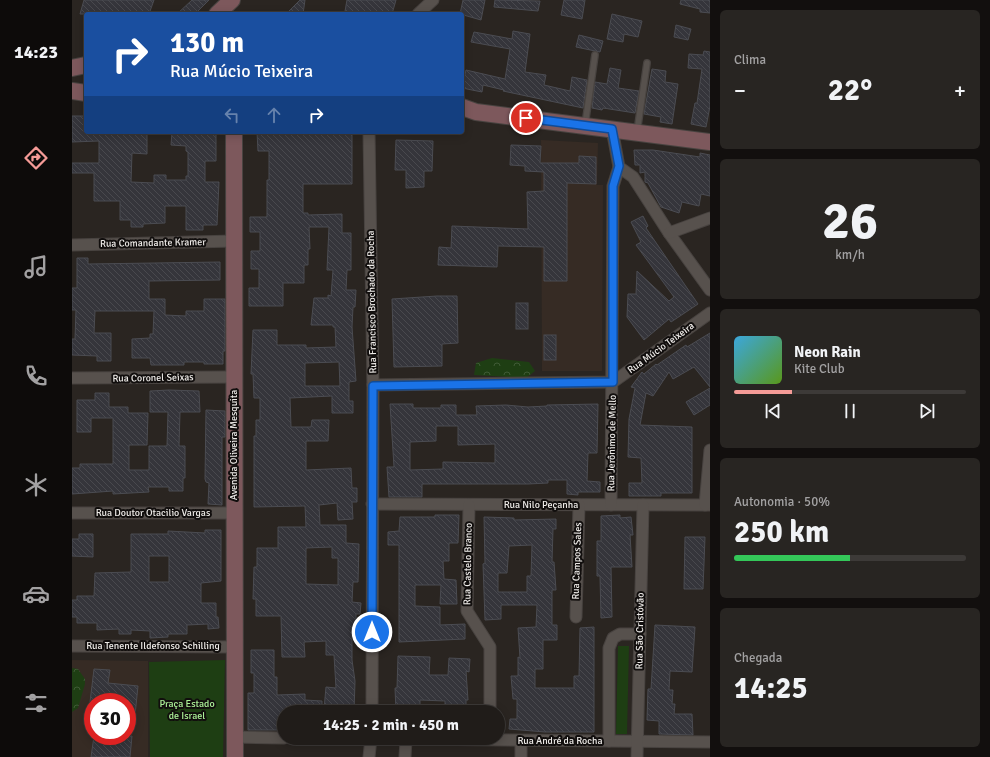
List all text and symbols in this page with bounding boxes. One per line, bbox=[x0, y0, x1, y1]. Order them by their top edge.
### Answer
text: 130 m bbox=[170, 26, 244, 60]
icon: right bbox=[104, 28, 156, 80]
text: 14:23 bbox=[14, 41, 58, 63]
text: Clima bbox=[734, 52, 766, 68]
text: Rua Múcio Teixeira bbox=[170, 60, 313, 82]
text: 22° bbox=[828, 72, 872, 109]
text: − bbox=[734, 77, 746, 104]
text: + bbox=[954, 77, 966, 104]
pin bbox=[509, 101, 543, 135]
icon: left bbox=[221, 104, 243, 126]
icon: ahead bbox=[263, 104, 285, 126]
icon: right bbox=[305, 104, 327, 126]
icon: arrive bbox=[515, 107, 537, 129]
icon: directions bbox=[22, 144, 50, 172]
text: 26 bbox=[822, 189, 878, 253]
street label: Rua Francisco Brochado da Rocha bbox=[365, 230, 379, 374]
street label: Rua Comandante Kramer bbox=[100, 236, 206, 250]
text: km/h bbox=[835, 247, 865, 263]
icon: music bbox=[22, 253, 50, 281]
street label: Rua Múcio Teixeira bbox=[625, 320, 697, 376]
text: Neon Rain bbox=[794, 343, 861, 361]
text: Kite Club bbox=[794, 361, 845, 377]
icon: phone bbox=[22, 362, 50, 390]
street label: Rua Coronel Seixas bbox=[112, 371, 194, 385]
street label: Avenida Oliveira Mesquita bbox=[228, 390, 240, 500]
street label: Rua Jerônimo de Mello bbox=[605, 395, 619, 491]
icon: previous bbox=[762, 400, 784, 422]
icon: pause bbox=[839, 400, 861, 422]
icon: next bbox=[916, 400, 938, 422]
icon: climate bbox=[22, 471, 50, 499]
text: Autonomia · 50% bbox=[734, 494, 830, 510]
street label: Rua Nilo Peçanha bbox=[504, 499, 578, 511]
street label: Rua Doutor Otacilio Vargas bbox=[96, 507, 211, 519]
text: 250 km bbox=[734, 514, 829, 551]
street label: Rua Campos Sales bbox=[570, 521, 584, 600]
street label: Rua Castelo Branco bbox=[461, 523, 475, 605]
icon: car bbox=[22, 580, 50, 608]
street label: Rua São Cristóvão bbox=[633, 593, 647, 669]
position arrow bbox=[351, 611, 393, 653]
street label: Rua Tenente Ildefonso Schilling bbox=[86, 640, 220, 652]
text: Chegada bbox=[734, 650, 782, 666]
text: 14:25 bbox=[734, 670, 808, 707]
icon: filters bbox=[22, 689, 50, 717]
speed limit sign: 30 bbox=[84, 693, 136, 745]
park label: Praça Estado de Israel bbox=[159, 698, 215, 722]
text: 14:25 · 2 min · 450 m bbox=[323, 716, 459, 734]
street label: Rua André da Rocha bbox=[518, 735, 602, 747]

